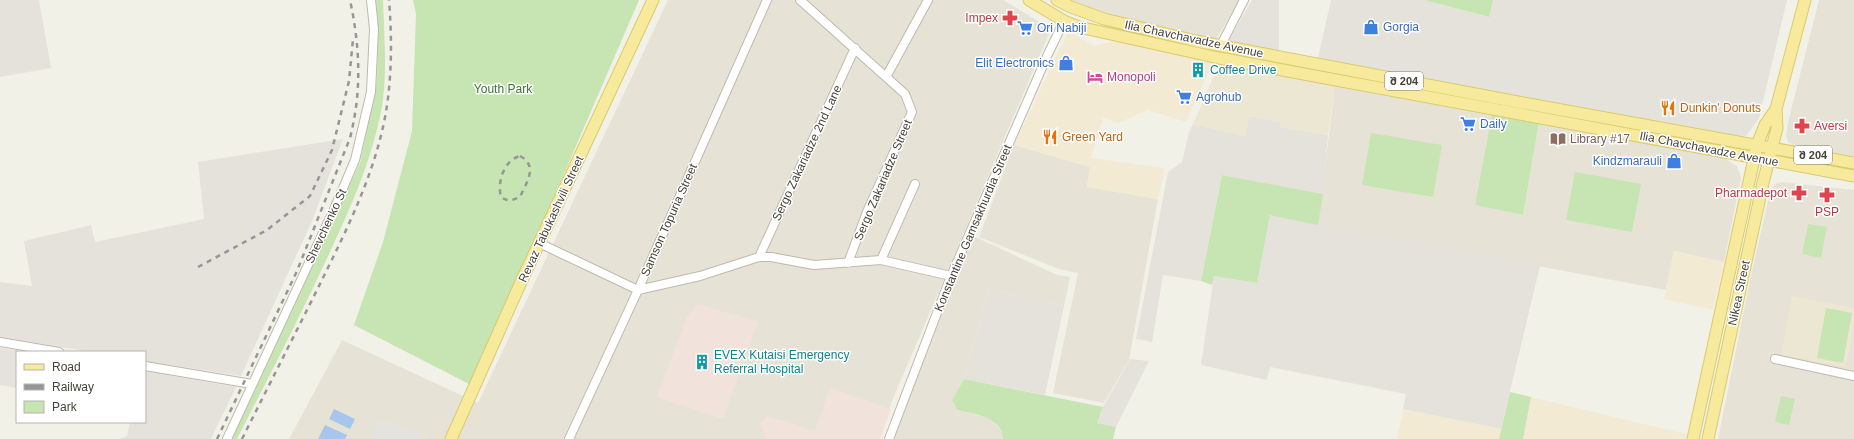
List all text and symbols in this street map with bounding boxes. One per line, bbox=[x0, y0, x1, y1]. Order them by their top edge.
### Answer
pharmacy icon: Impex bbox=[1001, 9, 1019, 27]
place label: Impex bbox=[965, 11, 998, 25]
street label: Ilia Chavchavadze Avenue bbox=[1123, 17, 1265, 61]
shop icon: Gorgia bbox=[1362, 18, 1380, 36]
supermarket icon: Ori Nabiji bbox=[1016, 19, 1034, 37]
place label: Gorgia bbox=[1383, 20, 1419, 34]
place label: Ori Nabiji bbox=[1037, 21, 1086, 35]
shop icon: Elit Electronics bbox=[1057, 54, 1075, 72]
place label: Elit Electronics bbox=[975, 56, 1054, 70]
building icon: Coffee Drive bbox=[1189, 61, 1207, 79]
place label: Coffee Drive bbox=[1210, 63, 1277, 77]
hotel icon: Monopoli bbox=[1086, 68, 1104, 86]
place label: Monopoli bbox=[1107, 70, 1156, 84]
road number: შ 204 bbox=[1385, 72, 1423, 90]
park label: Youth Park bbox=[474, 82, 533, 96]
street label: Sergo Zakariadze 2nd Lane bbox=[769, 83, 845, 223]
supermarket icon: Agrohub bbox=[1175, 88, 1193, 106]
place label: Agrohub bbox=[1196, 90, 1242, 104]
restaurant icon: Dunkin' Donuts bbox=[1659, 99, 1677, 117]
place label: Dunkin' Donuts bbox=[1680, 101, 1761, 115]
supermarket icon: Daily bbox=[1459, 115, 1477, 133]
street label: Sergo Zakariadze Street bbox=[851, 117, 915, 243]
place label: Daily bbox=[1480, 117, 1507, 131]
pharmacy icon: Aversi bbox=[1793, 117, 1811, 135]
place label: Aversi bbox=[1814, 119, 1847, 133]
restaurant icon: Green Yard bbox=[1041, 128, 1059, 146]
street label: Ilia Chavchavadze Avenue bbox=[1638, 129, 1780, 169]
place label: Green Yard bbox=[1062, 130, 1123, 144]
library icon: Library #17 bbox=[1549, 130, 1567, 148]
place label: Library #17 bbox=[1570, 132, 1630, 146]
street label: Konstantine Gamsakhurdia Street bbox=[931, 142, 1015, 314]
road number: შ 204 bbox=[1794, 146, 1832, 164]
shop icon: Kindzmarauli bbox=[1665, 152, 1683, 170]
street label: Revaz Tabukashvili Street bbox=[516, 153, 587, 284]
place label: Kindzmarauli bbox=[1593, 154, 1662, 168]
street label: Samson Topuria Street bbox=[638, 161, 700, 279]
pharmacy icon: Pharmadepot bbox=[1790, 184, 1808, 202]
street label: Shevchenko St bbox=[303, 186, 350, 266]
place label: Pharmadepot bbox=[1715, 186, 1788, 200]
pharmacy icon: PSP bbox=[1818, 186, 1836, 204]
place label: PSP bbox=[1815, 205, 1839, 219]
street label: Nikea Street bbox=[1725, 259, 1753, 327]
place label: EVEX Kutaisi Emergency Referral Hospital bbox=[714, 348, 849, 376]
legend bbox=[16, 351, 146, 423]
building icon: EVEX Kutaisi Emergency Referral Hospital bbox=[693, 353, 711, 371]
text: Road bbox=[52, 360, 81, 374]
text: Railway bbox=[52, 380, 94, 394]
text: Park bbox=[52, 400, 78, 414]

